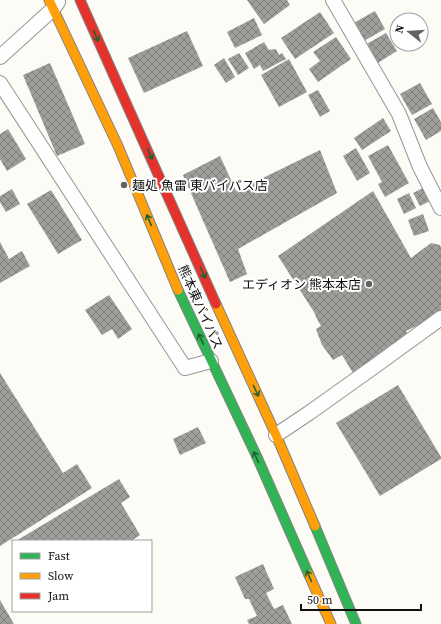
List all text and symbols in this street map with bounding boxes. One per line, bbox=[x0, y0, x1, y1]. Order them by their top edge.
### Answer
north arrow bbox=[389, 12, 429, 52]
text: N bbox=[392, 23, 408, 35]
one-way arrow bbox=[93, 29, 101, 41]
one-way arrow bbox=[147, 148, 154, 160]
place label: 麺処 魚雷 東バイパス店 bbox=[132, 177, 268, 194]
marker: 麺処 魚雷 東バイパス店 bbox=[119, 180, 129, 190]
one-way arrow bbox=[144, 215, 152, 227]
street label: 熊本東バイパス bbox=[174, 262, 227, 352]
one-way arrow bbox=[199, 267, 207, 279]
place label: エディオン 熊本本店 bbox=[242, 276, 361, 293]
marker: エディオン 熊本本店 bbox=[364, 279, 374, 289]
one-way arrow bbox=[197, 334, 204, 346]
one-way arrow bbox=[253, 385, 260, 397]
one-way arrow bbox=[252, 451, 259, 463]
legend bbox=[12, 540, 152, 612]
text: Fast bbox=[48, 548, 70, 564]
text: Slow bbox=[48, 568, 74, 584]
one-way arrow bbox=[305, 570, 312, 582]
scale bar bbox=[301, 586, 421, 612]
text: Jam bbox=[47, 588, 69, 604]
text: 50 m bbox=[307, 592, 333, 608]

